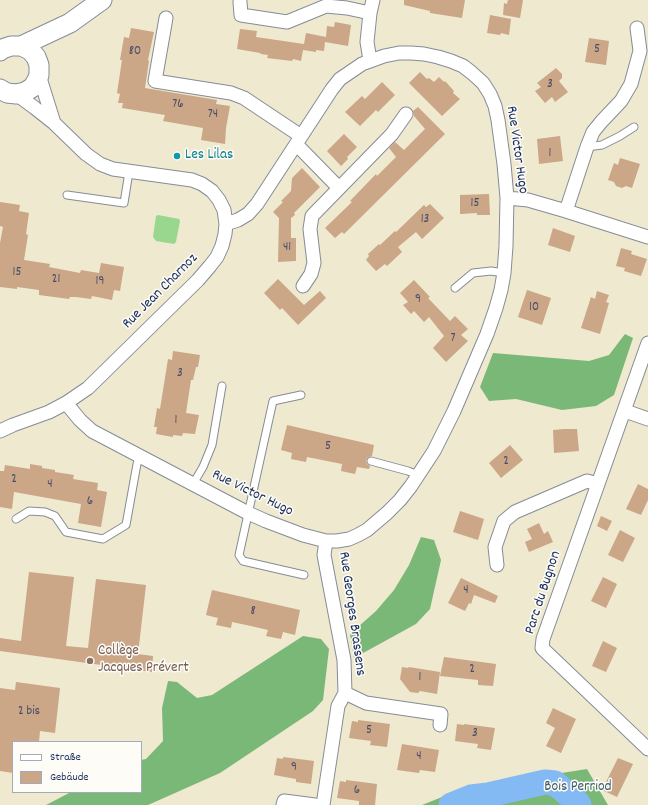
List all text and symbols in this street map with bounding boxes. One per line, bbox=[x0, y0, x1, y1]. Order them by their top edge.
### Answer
house number: 5 bbox=[594, 42, 600, 58]
house number: 80 bbox=[129, 44, 141, 60]
house number: 3 bbox=[547, 77, 553, 93]
house number: 76 bbox=[172, 97, 184, 113]
street label: Rue Victor Hugo bbox=[501, 105, 531, 195]
house number: 74 bbox=[208, 107, 218, 123]
house number: 1 bbox=[549, 146, 551, 162]
place label: Les Lilas bbox=[185, 147, 233, 165]
marker: Les Lilas bbox=[172, 151, 182, 161]
house number: 15 bbox=[471, 196, 479, 212]
house number: 13 bbox=[421, 212, 429, 228]
house number: 41 bbox=[283, 240, 291, 256]
street label: Rue Jean Charnoz bbox=[119, 250, 203, 334]
house number: 15 bbox=[13, 265, 21, 281]
house number: 21 bbox=[52, 272, 60, 288]
house number: 19 bbox=[96, 274, 104, 290]
house number: 9 bbox=[415, 292, 421, 308]
house number: 10 bbox=[529, 300, 539, 316]
house number: 7 bbox=[451, 331, 455, 347]
house number: 3 bbox=[177, 366, 183, 382]
house number: 1 bbox=[175, 413, 177, 429]
house number: 5 bbox=[325, 439, 331, 455]
house number: 2 bbox=[503, 454, 509, 470]
street label: Rue Victor Hugo bbox=[208, 467, 296, 521]
house number: 2 bbox=[11, 472, 17, 488]
house number: 4 bbox=[47, 477, 53, 493]
house number: 6 bbox=[87, 494, 93, 510]
street label: Parc du Bugnon bbox=[522, 549, 566, 637]
street label: Rue Georges Brassens bbox=[333, 551, 369, 677]
house number: 4 bbox=[463, 583, 469, 599]
house number: 8 bbox=[250, 604, 256, 620]
place label: Collège Jacques Prévert bbox=[98, 643, 189, 678]
marker: Collège Jacques Prévert bbox=[85, 656, 95, 666]
house number: 2 bbox=[469, 662, 475, 678]
house number: 1 bbox=[419, 670, 421, 686]
house number: 2 bis bbox=[18, 704, 40, 720]
house number: 5 bbox=[366, 723, 372, 739]
house number: 3 bbox=[472, 726, 478, 742]
legend bbox=[12, 741, 142, 793]
text: Straße bbox=[50, 749, 81, 766]
house number: 4 bbox=[416, 749, 422, 765]
house number: 9 bbox=[291, 760, 297, 776]
text: Gebäude bbox=[50, 769, 89, 786]
park label: Bois Perriod bbox=[544, 779, 612, 797]
house number: 6 bbox=[354, 783, 360, 799]

